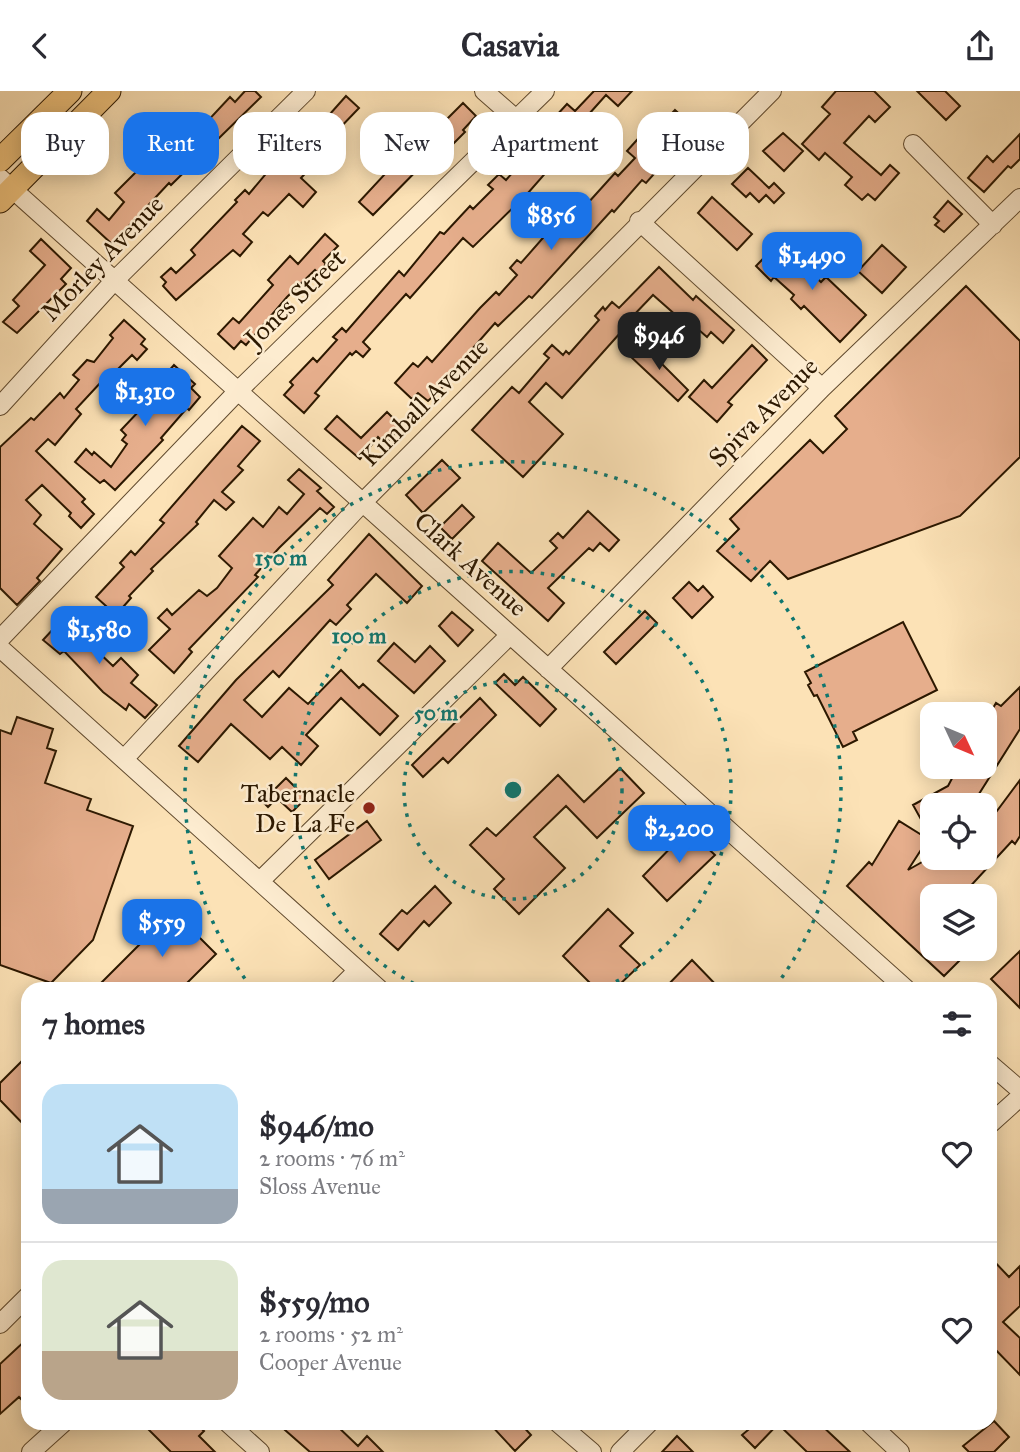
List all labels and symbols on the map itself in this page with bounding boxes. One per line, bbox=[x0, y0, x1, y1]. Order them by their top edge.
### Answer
street label: Morley Avenue bbox=[34, 188, 170, 328]
pin: $856 bbox=[510, 193, 592, 252]
pin: $1,490 bbox=[755, 233, 869, 292]
street label: Jones Street bbox=[236, 242, 352, 356]
pin: $946 bbox=[618, 313, 700, 372]
street label: Kimball Avenue bbox=[353, 331, 495, 473]
street label: Spiva Avenue bbox=[702, 350, 825, 473]
pin: $1,310 bbox=[88, 369, 202, 428]
street label: Clark Avenue bbox=[408, 505, 534, 623]
text: 150 m bbox=[255, 545, 307, 571]
pin: $1,580 bbox=[42, 607, 156, 666]
text: 100 m bbox=[332, 623, 387, 649]
text: 50 m bbox=[414, 700, 458, 726]
north arrow bbox=[920, 702, 998, 779]
place label: Tabernacle De La Fe bbox=[241, 777, 355, 839]
centre of rings bbox=[501, 778, 525, 802]
marker: Tabernacle De La Fe bbox=[361, 800, 377, 816]
pin: $2,200 bbox=[622, 805, 736, 865]
pin: $559 bbox=[121, 899, 203, 959]

